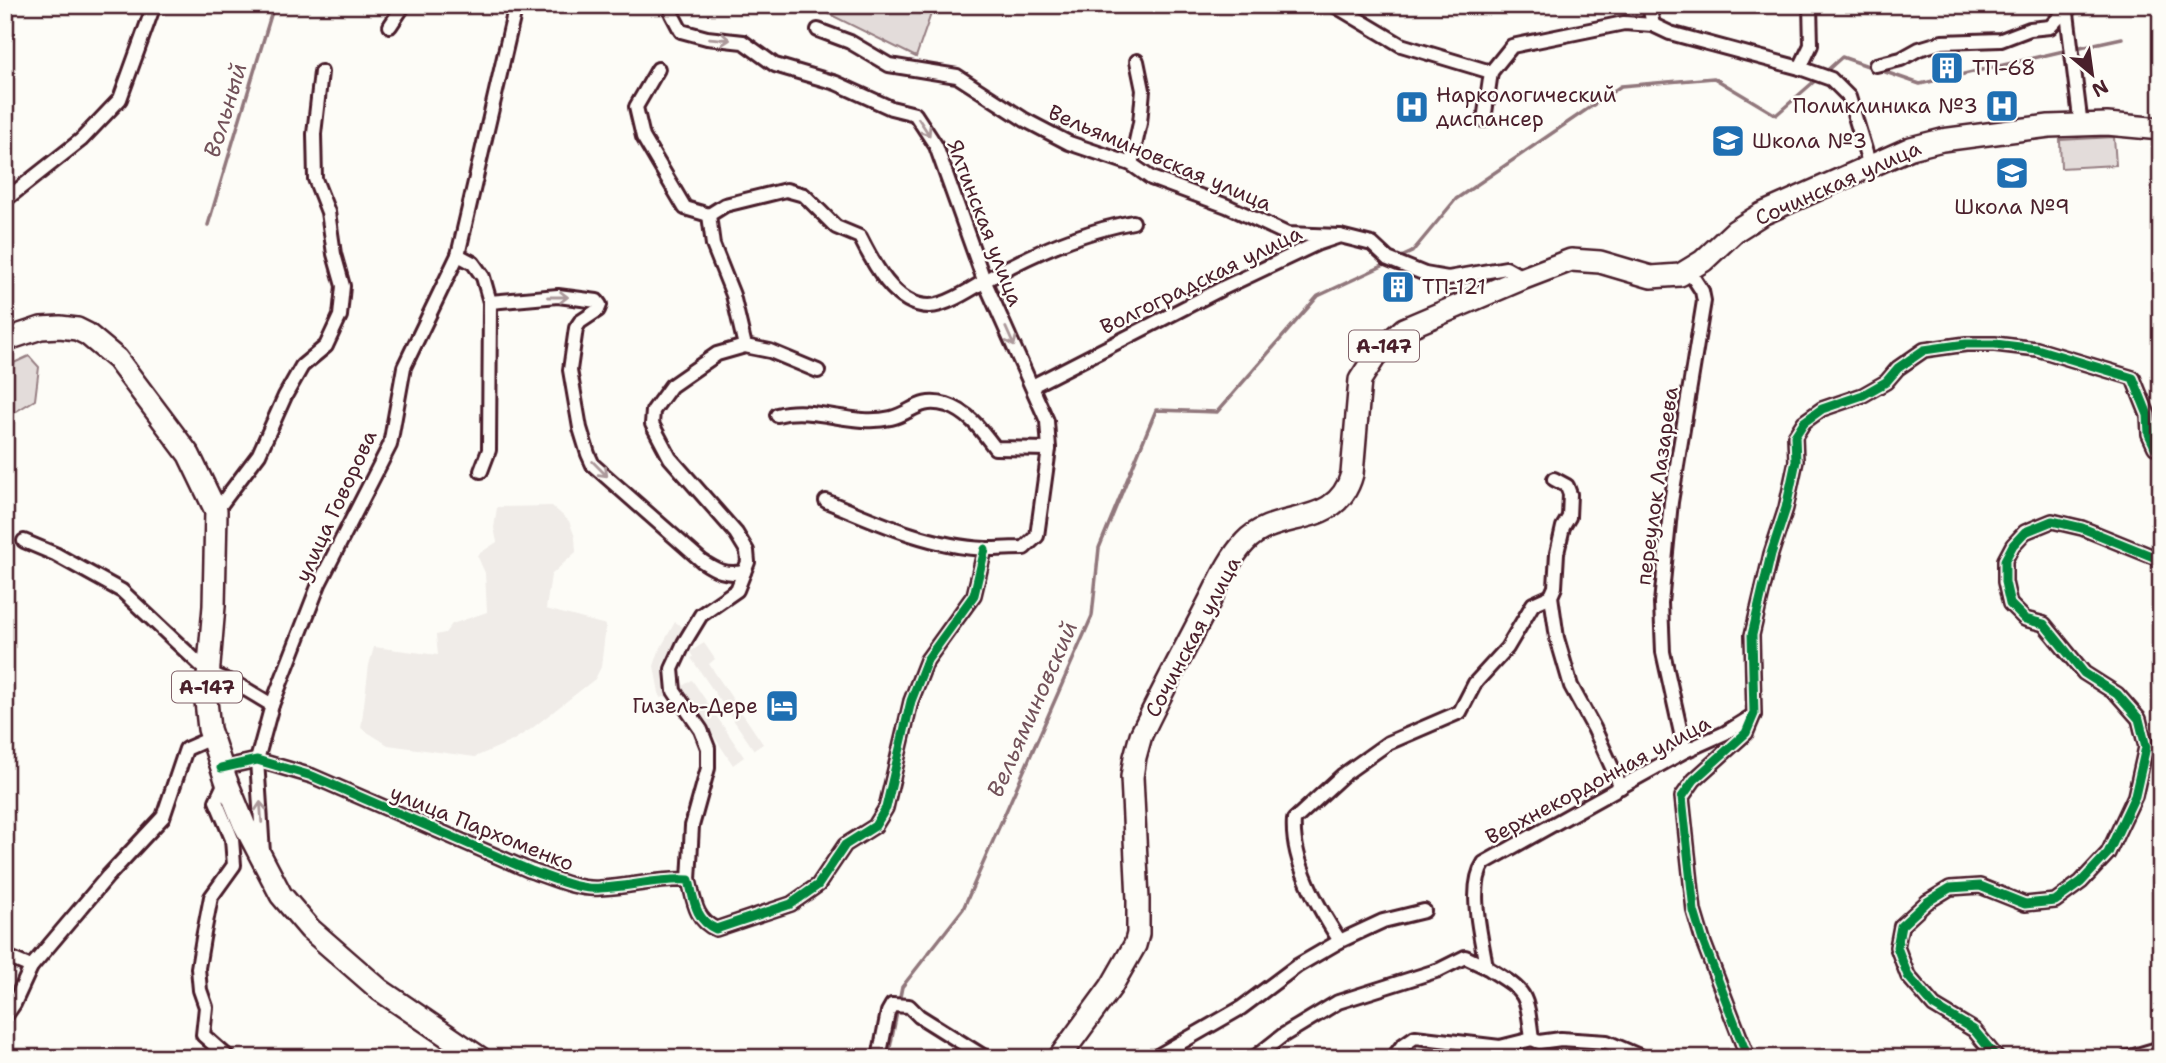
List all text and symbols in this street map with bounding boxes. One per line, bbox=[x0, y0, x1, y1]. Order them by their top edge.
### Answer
one-way arrow bbox=[708, 33, 731, 46]
north arrow bbox=[2058, 38, 2128, 108]
building icon: ТП-68 bbox=[1928, 49, 1966, 87]
place label: ТП-68 bbox=[1972, 54, 2036, 82]
water label: Вольный bbox=[196, 59, 254, 161]
text: N bbox=[2087, 74, 2113, 103]
place label: Наркологический диспансер bbox=[1436, 81, 1617, 133]
hospital icon: Поликлиника №3 bbox=[1983, 87, 2021, 125]
hospital icon: Наркологический диспансер bbox=[1393, 88, 1431, 126]
place label: Поликлиника №3 bbox=[1793, 92, 1978, 120]
street label: Вельяминовская улица bbox=[1044, 98, 1276, 218]
one-way arrow bbox=[917, 117, 931, 137]
school or university icon: Школа №3 bbox=[1709, 122, 1747, 160]
place label: Школа №3 bbox=[1752, 127, 1867, 155]
street label: Сочинская улица bbox=[1751, 134, 1925, 232]
street label: Ялтинская улица bbox=[940, 136, 1030, 310]
school or university icon: Школа №9 bbox=[1993, 154, 2031, 192]
place label: Школа №9 bbox=[1954, 193, 2070, 221]
street label: Волгоградская улица bbox=[1096, 219, 1306, 341]
building icon: ТП-121 bbox=[1379, 268, 1417, 306]
place label: ТП-121 bbox=[1422, 273, 1486, 301]
one-way arrow bbox=[547, 290, 570, 304]
one-way arrow bbox=[1004, 326, 1017, 348]
road number: А-147 bbox=[1349, 330, 1419, 362]
street label: переулок Лазарева bbox=[1629, 385, 1685, 587]
street label: улица Говорова bbox=[289, 426, 383, 586]
one-way arrow bbox=[591, 461, 608, 478]
street label: Сочинская улица bbox=[1139, 552, 1247, 722]
water label: Вельяминовский bbox=[980, 616, 1084, 802]
road number: А-147 bbox=[172, 672, 242, 702]
hotel icon: Гизель-Дере bbox=[763, 687, 801, 725]
place label: Гизель-Дере bbox=[632, 692, 758, 720]
street label: Верхнекордонная улица bbox=[1481, 709, 1715, 851]
street label: улица Пархоменко bbox=[386, 778, 578, 878]
one-way arrow bbox=[254, 801, 267, 824]

